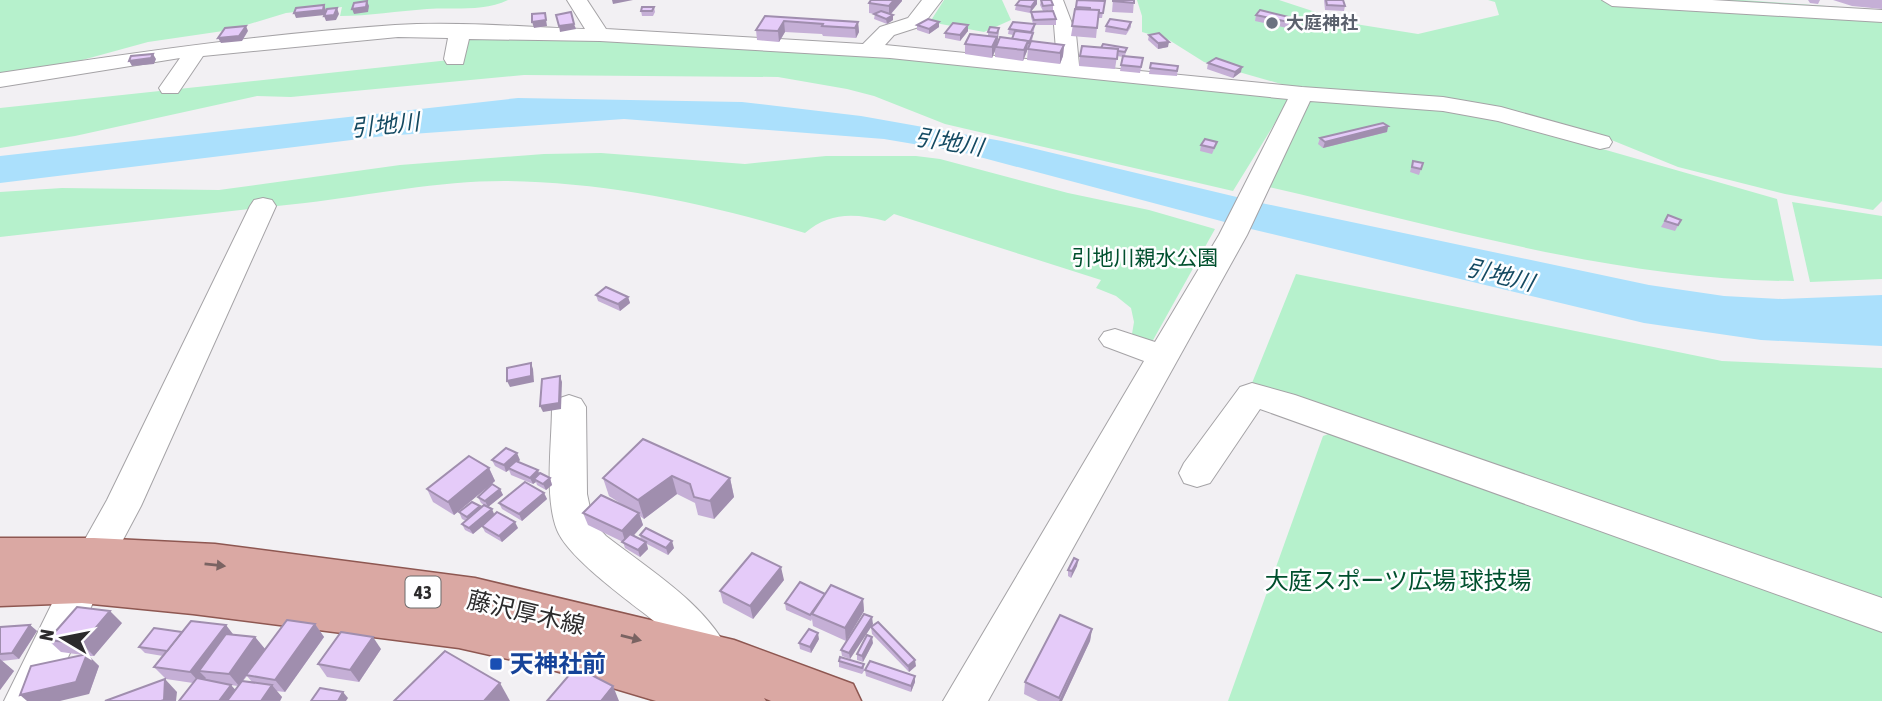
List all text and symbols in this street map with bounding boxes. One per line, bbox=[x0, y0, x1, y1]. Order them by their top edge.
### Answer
place label: 大庭神社 bbox=[1286, 12, 1358, 33]
marker: 大庭神社 bbox=[1264, 15, 1280, 31]
water label: 引地川 bbox=[349, 108, 424, 142]
water label: 引地川 bbox=[913, 124, 988, 161]
park label: 引地川親水公園 bbox=[1072, 245, 1219, 269]
water label: 引地川 bbox=[1463, 254, 1540, 297]
one-way arrow bbox=[204, 560, 226, 571]
park label: 大庭スポーツ広場 球技場 bbox=[1265, 567, 1531, 594]
road number: 43 bbox=[406, 576, 440, 608]
street label: 藤沢厚木線 bbox=[465, 586, 588, 639]
north arrow bbox=[28, 603, 98, 673]
text: N bbox=[34, 628, 58, 642]
one-way arrow bbox=[621, 633, 643, 644]
place label: 天神社前 bbox=[510, 650, 606, 677]
marker: 天神社前 bbox=[488, 656, 504, 672]

